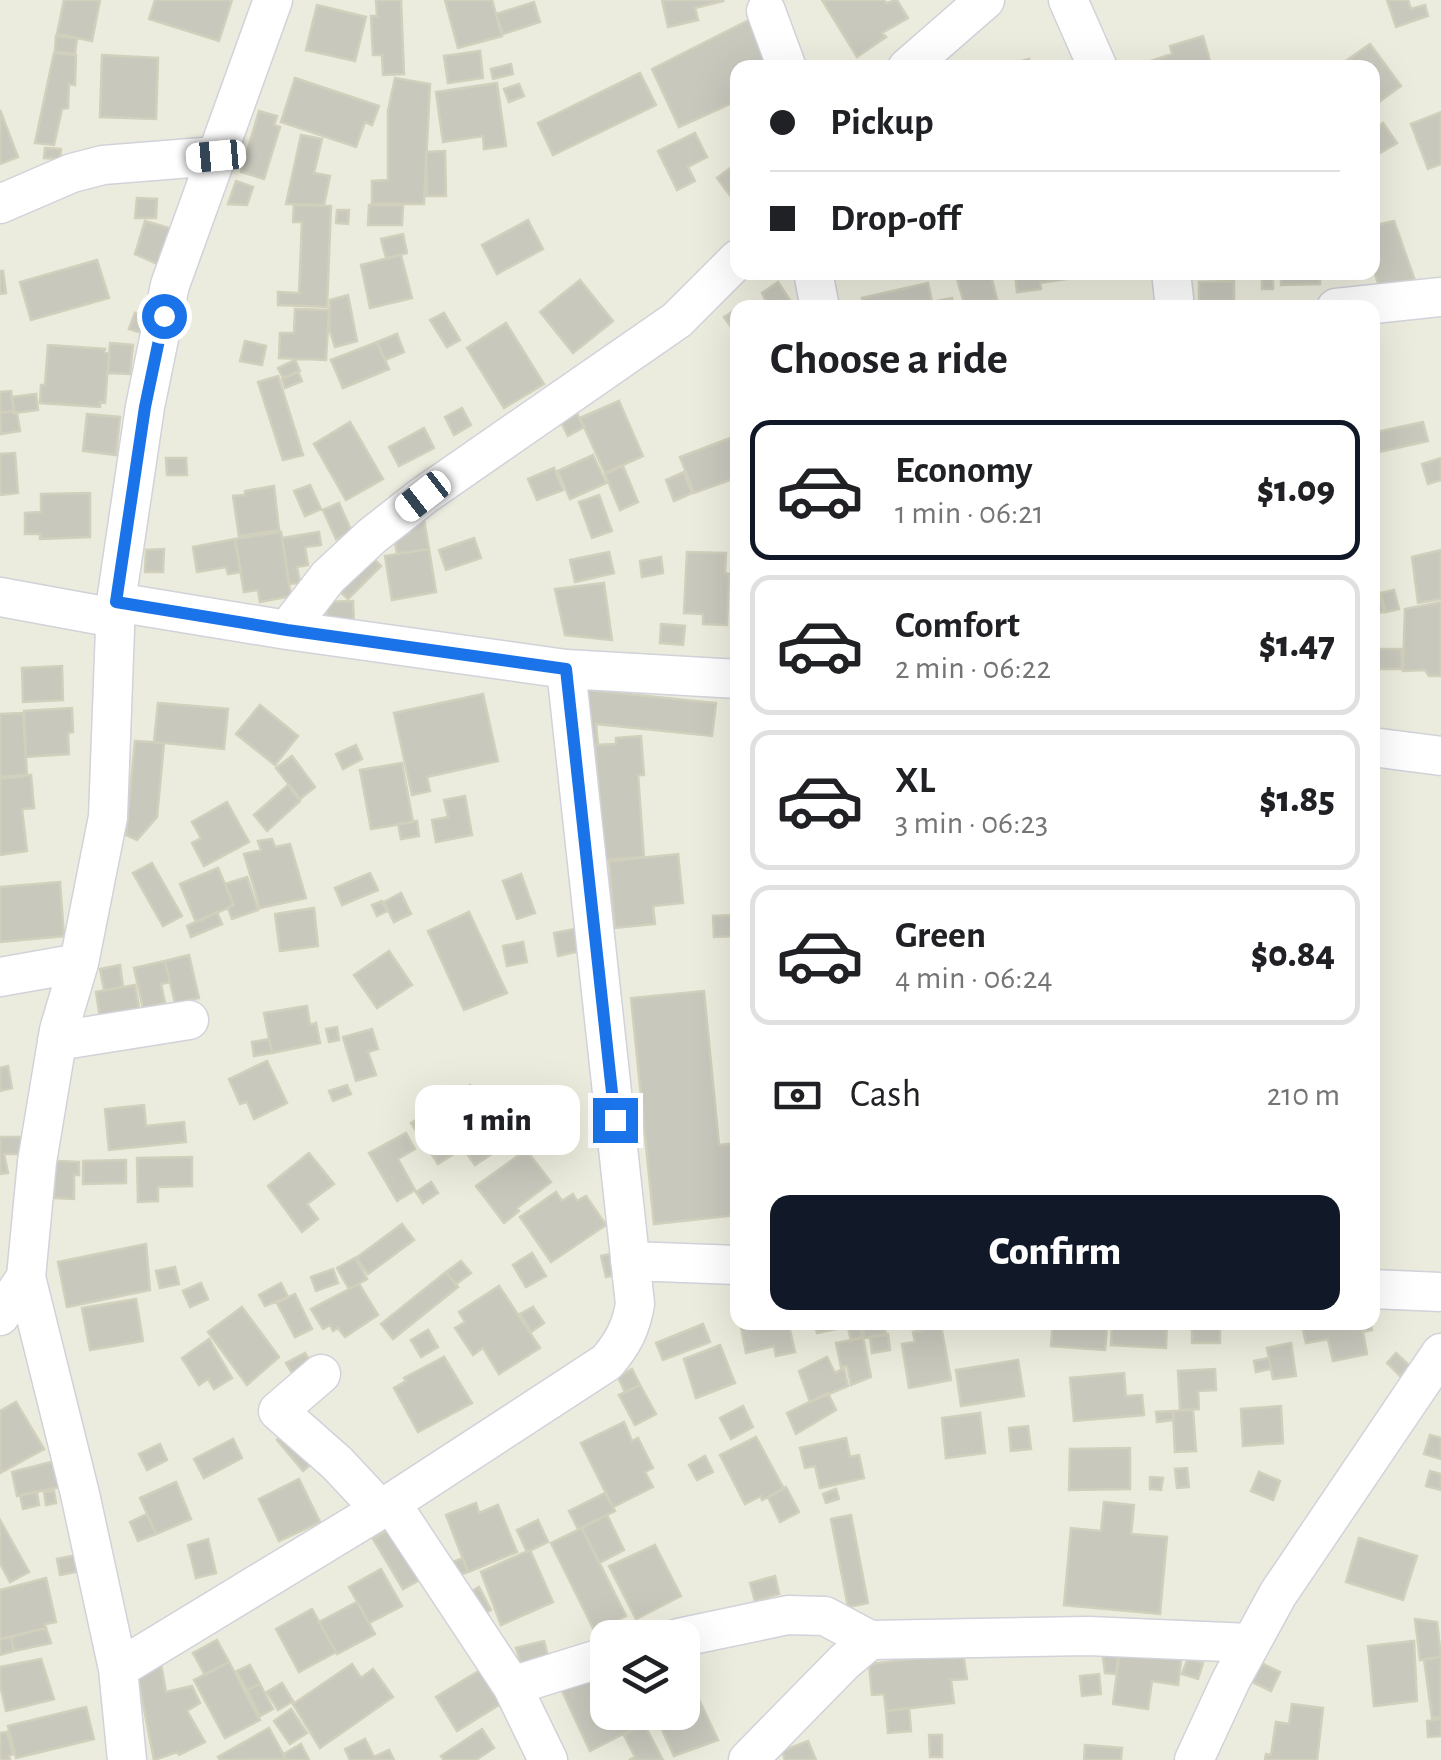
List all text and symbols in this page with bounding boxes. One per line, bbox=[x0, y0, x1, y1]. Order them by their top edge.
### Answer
text: Pickup bbox=[830, 104, 934, 142]
car bbox=[185, 138, 247, 174]
text: Drop-off bbox=[830, 200, 961, 238]
route start bbox=[142, 294, 187, 339]
text: Choose a ride bbox=[770, 337, 1008, 382]
icon: car bbox=[775, 445, 865, 535]
text: Economy bbox=[895, 452, 1033, 490]
car bbox=[390, 466, 456, 526]
text: $1.09 bbox=[1257, 471, 1335, 509]
text: 1 min · 06:21 bbox=[895, 497, 1044, 529]
icon: car bbox=[775, 600, 865, 690]
text: Comfort bbox=[895, 607, 1020, 645]
text: $1.47 bbox=[1259, 626, 1335, 664]
text: 2 min · 06:22 bbox=[895, 652, 1051, 684]
icon: car bbox=[775, 755, 865, 845]
text: XL bbox=[895, 762, 935, 800]
text: $1.85 bbox=[1259, 781, 1335, 819]
text: 3 min · 06:23 bbox=[895, 807, 1048, 839]
icon: car bbox=[775, 910, 865, 1000]
text: Green bbox=[895, 917, 986, 955]
text: $0.84 bbox=[1251, 936, 1335, 974]
text: 4 min · 06:24 bbox=[895, 962, 1053, 994]
icon: cash bbox=[770, 1068, 825, 1123]
text: Cash bbox=[850, 1076, 921, 1114]
text: 210 m bbox=[1267, 1079, 1340, 1111]
callout: 1 min bbox=[415, 1085, 580, 1155]
route end bbox=[593, 1098, 638, 1143]
text: 1 min bbox=[463, 1104, 532, 1136]
button: Confirm bbox=[770, 1195, 1340, 1310]
map controls bbox=[590, 1620, 700, 1730]
button: layers bbox=[590, 1620, 700, 1730]

